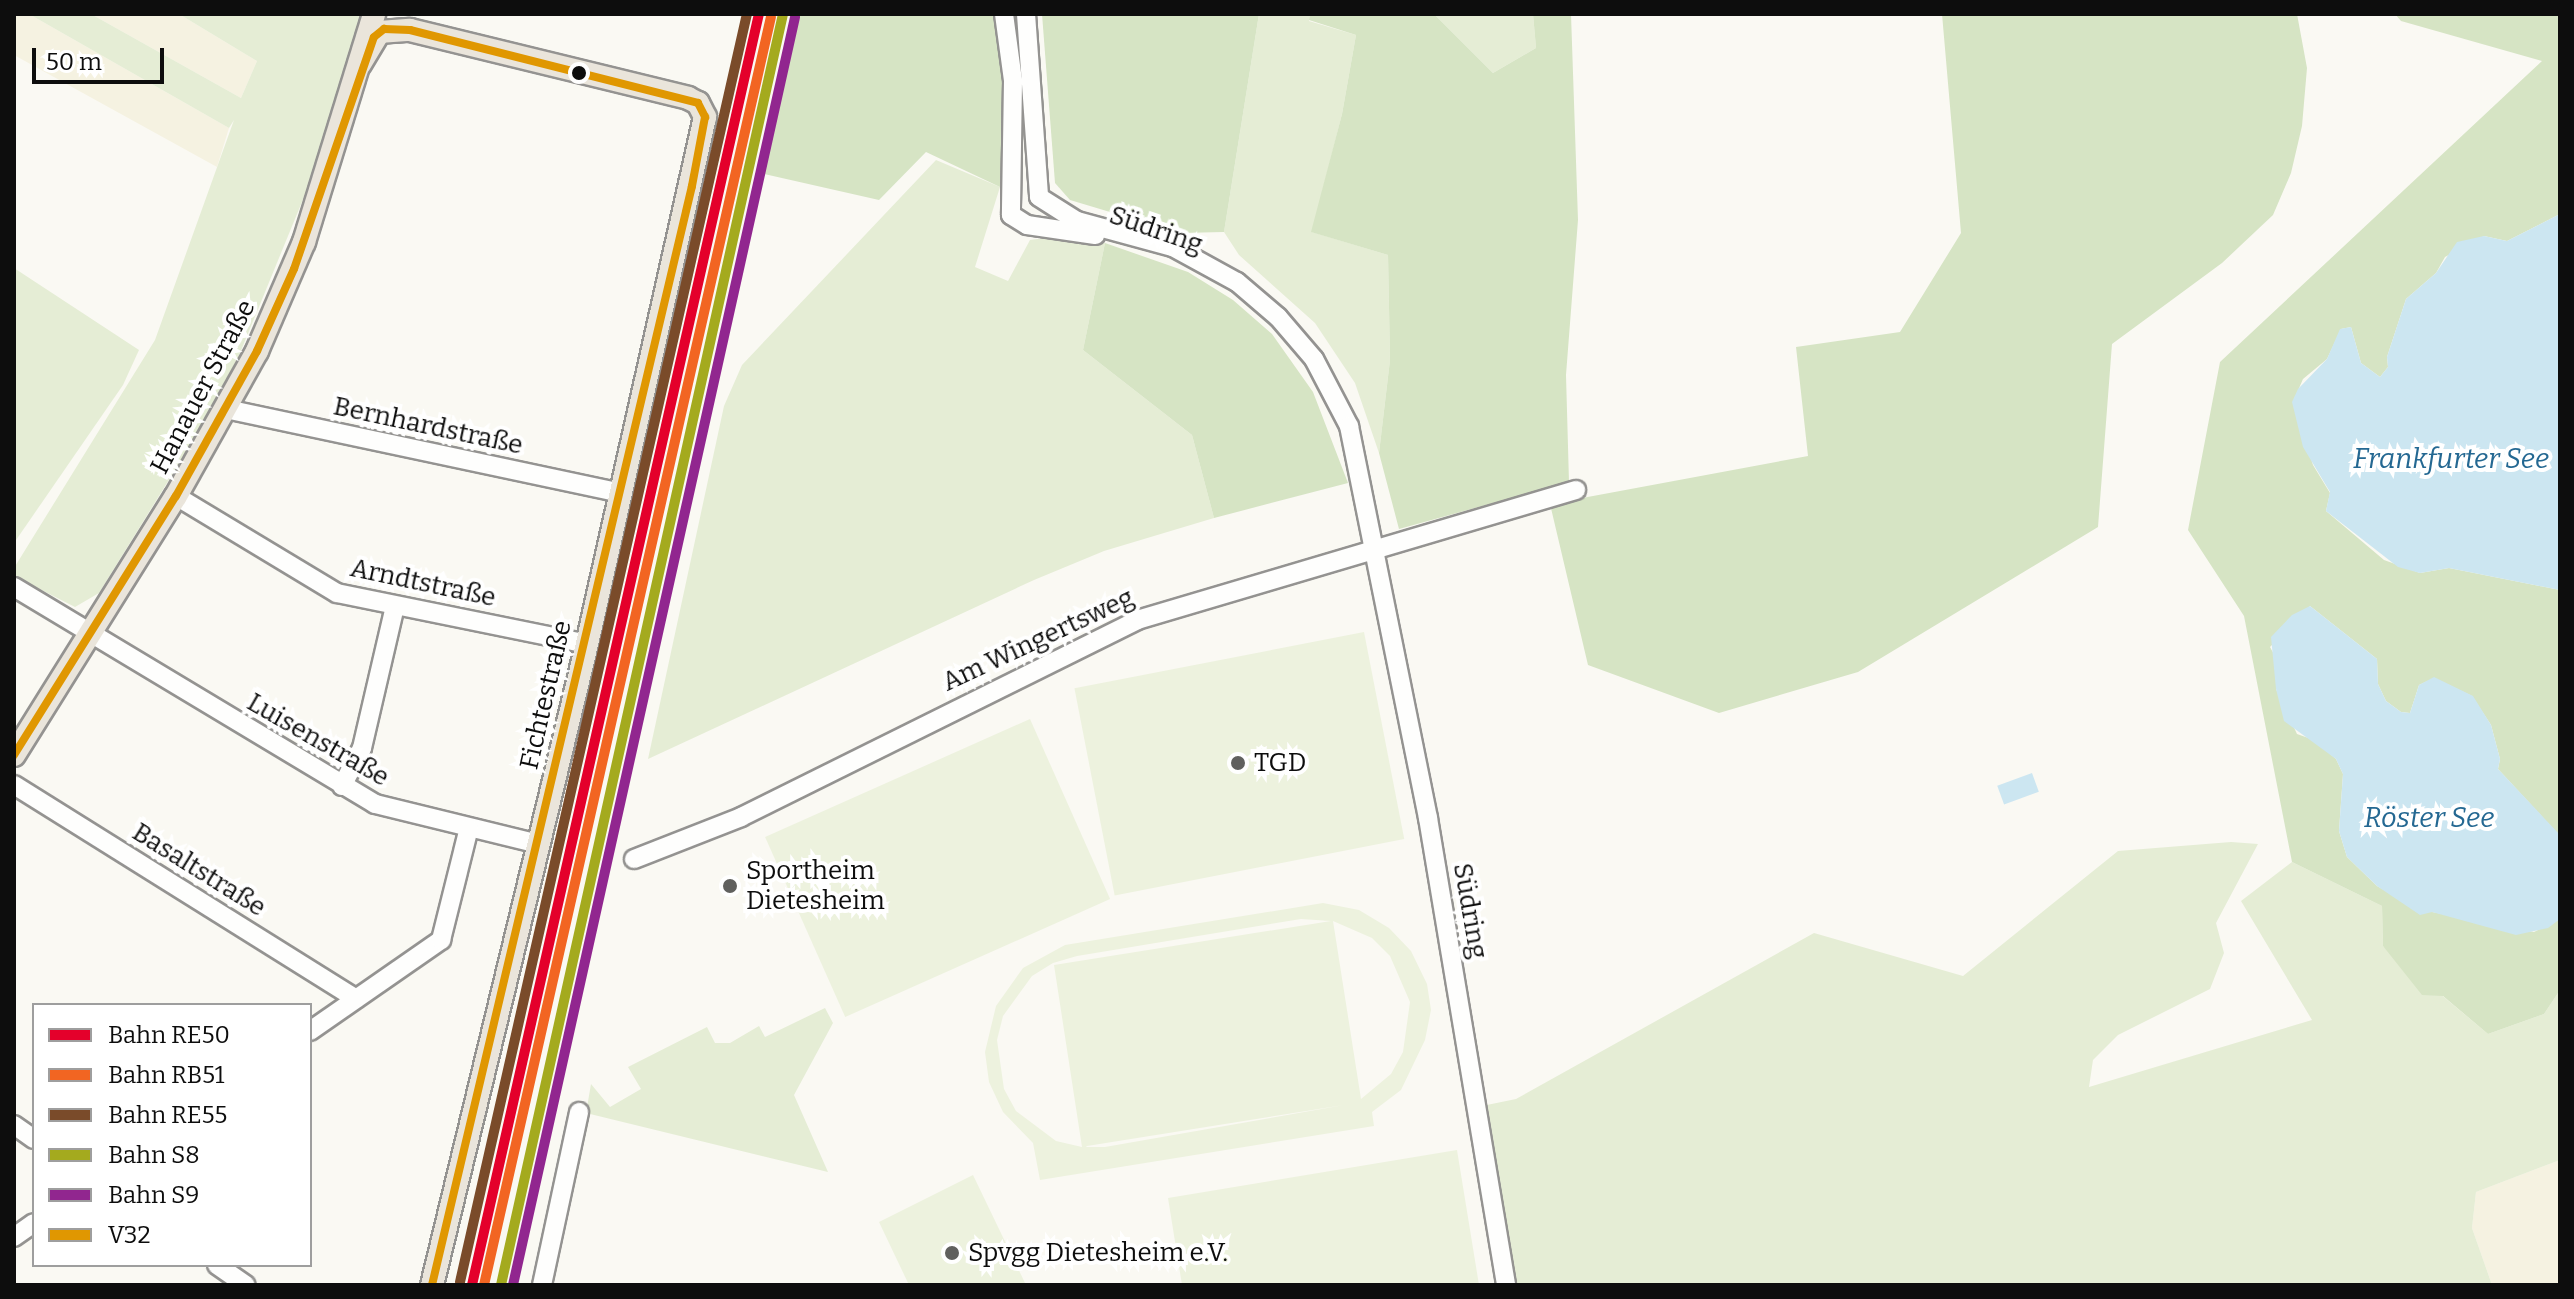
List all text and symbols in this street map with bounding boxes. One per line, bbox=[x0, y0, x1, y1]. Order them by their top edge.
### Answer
scale bar bbox=[36, 32, 168, 82]
text: 50 m bbox=[46, 48, 102, 76]
unlabelled marker bbox=[571, 65, 587, 81]
street label: Südring bbox=[1105, 200, 1207, 260]
street label: Hanauer Straße bbox=[144, 295, 262, 479]
street label: Bernhardstraße bbox=[331, 391, 525, 461]
water label: Frankfurter See bbox=[2353, 442, 2549, 476]
street label: Arndtstraße bbox=[348, 552, 498, 614]
street label: Am Wingertsweg bbox=[937, 582, 1139, 698]
street label: Fichtestraße bbox=[514, 617, 578, 773]
street label: Luisenstraße bbox=[242, 687, 394, 793]
place label: TGD bbox=[1254, 747, 1306, 779]
marker: TGD bbox=[1229, 754, 1247, 772]
water label: Röster See bbox=[2364, 801, 2494, 835]
street label: Basaltstraße bbox=[127, 817, 271, 923]
place label: Sportheim Dietesheim bbox=[746, 855, 885, 916]
street label: Südring bbox=[1446, 861, 1494, 961]
marker: Sportheim Dietesheim bbox=[721, 877, 739, 895]
legend bbox=[32, 1003, 312, 1267]
text: Bahn RE50 bbox=[108, 1021, 230, 1049]
text: Bahn RB51 bbox=[108, 1061, 225, 1089]
text: Bahn RE55 bbox=[108, 1101, 227, 1129]
text: Bahn S8 bbox=[108, 1141, 200, 1169]
text: Bahn S9 bbox=[108, 1181, 199, 1209]
text: V32 bbox=[108, 1221, 151, 1249]
place label: Spvgg Dietesheim e.V. bbox=[968, 1237, 1228, 1269]
marker: Spvgg Dietesheim e.V. bbox=[943, 1244, 961, 1262]

